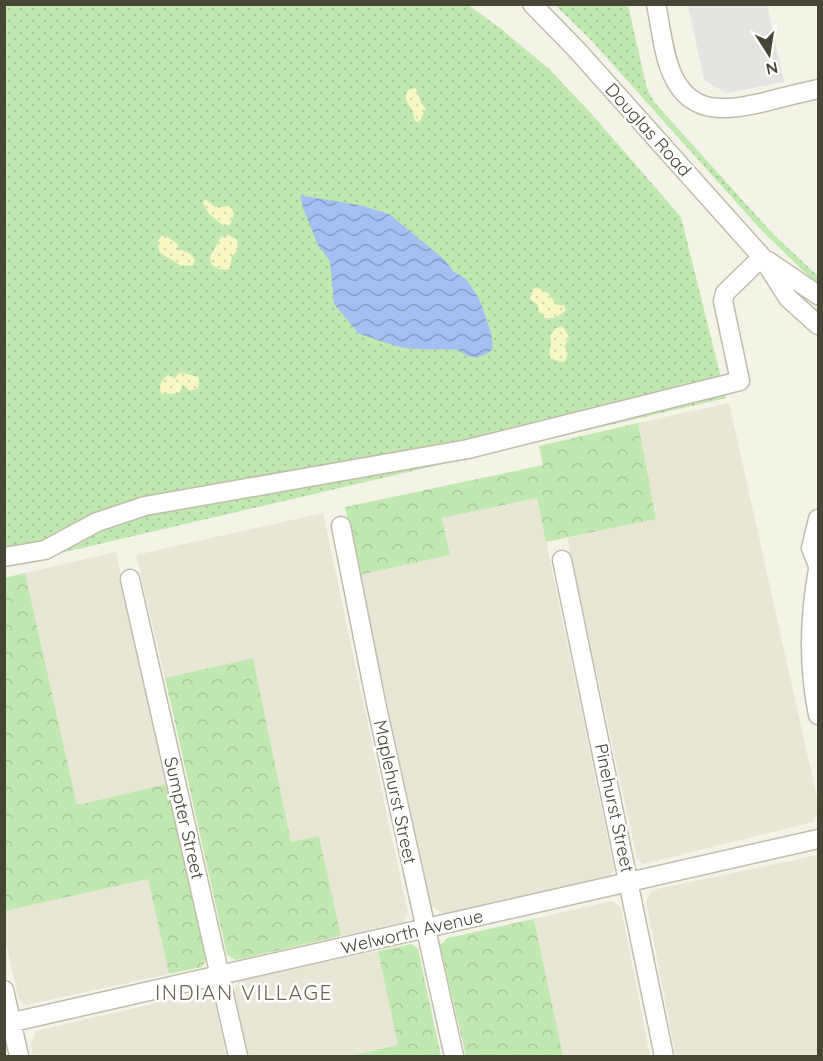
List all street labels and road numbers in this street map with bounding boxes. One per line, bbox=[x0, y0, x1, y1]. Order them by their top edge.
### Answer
street label: Douglas Road bbox=[600, 78, 697, 181]
street label: Maplehurst Street bbox=[369, 718, 422, 866]
street label: Pinehurst Street bbox=[590, 741, 639, 874]
street label: Sumpter Street bbox=[159, 754, 210, 881]
street label: Welworth Avenue bbox=[339, 904, 485, 959]

